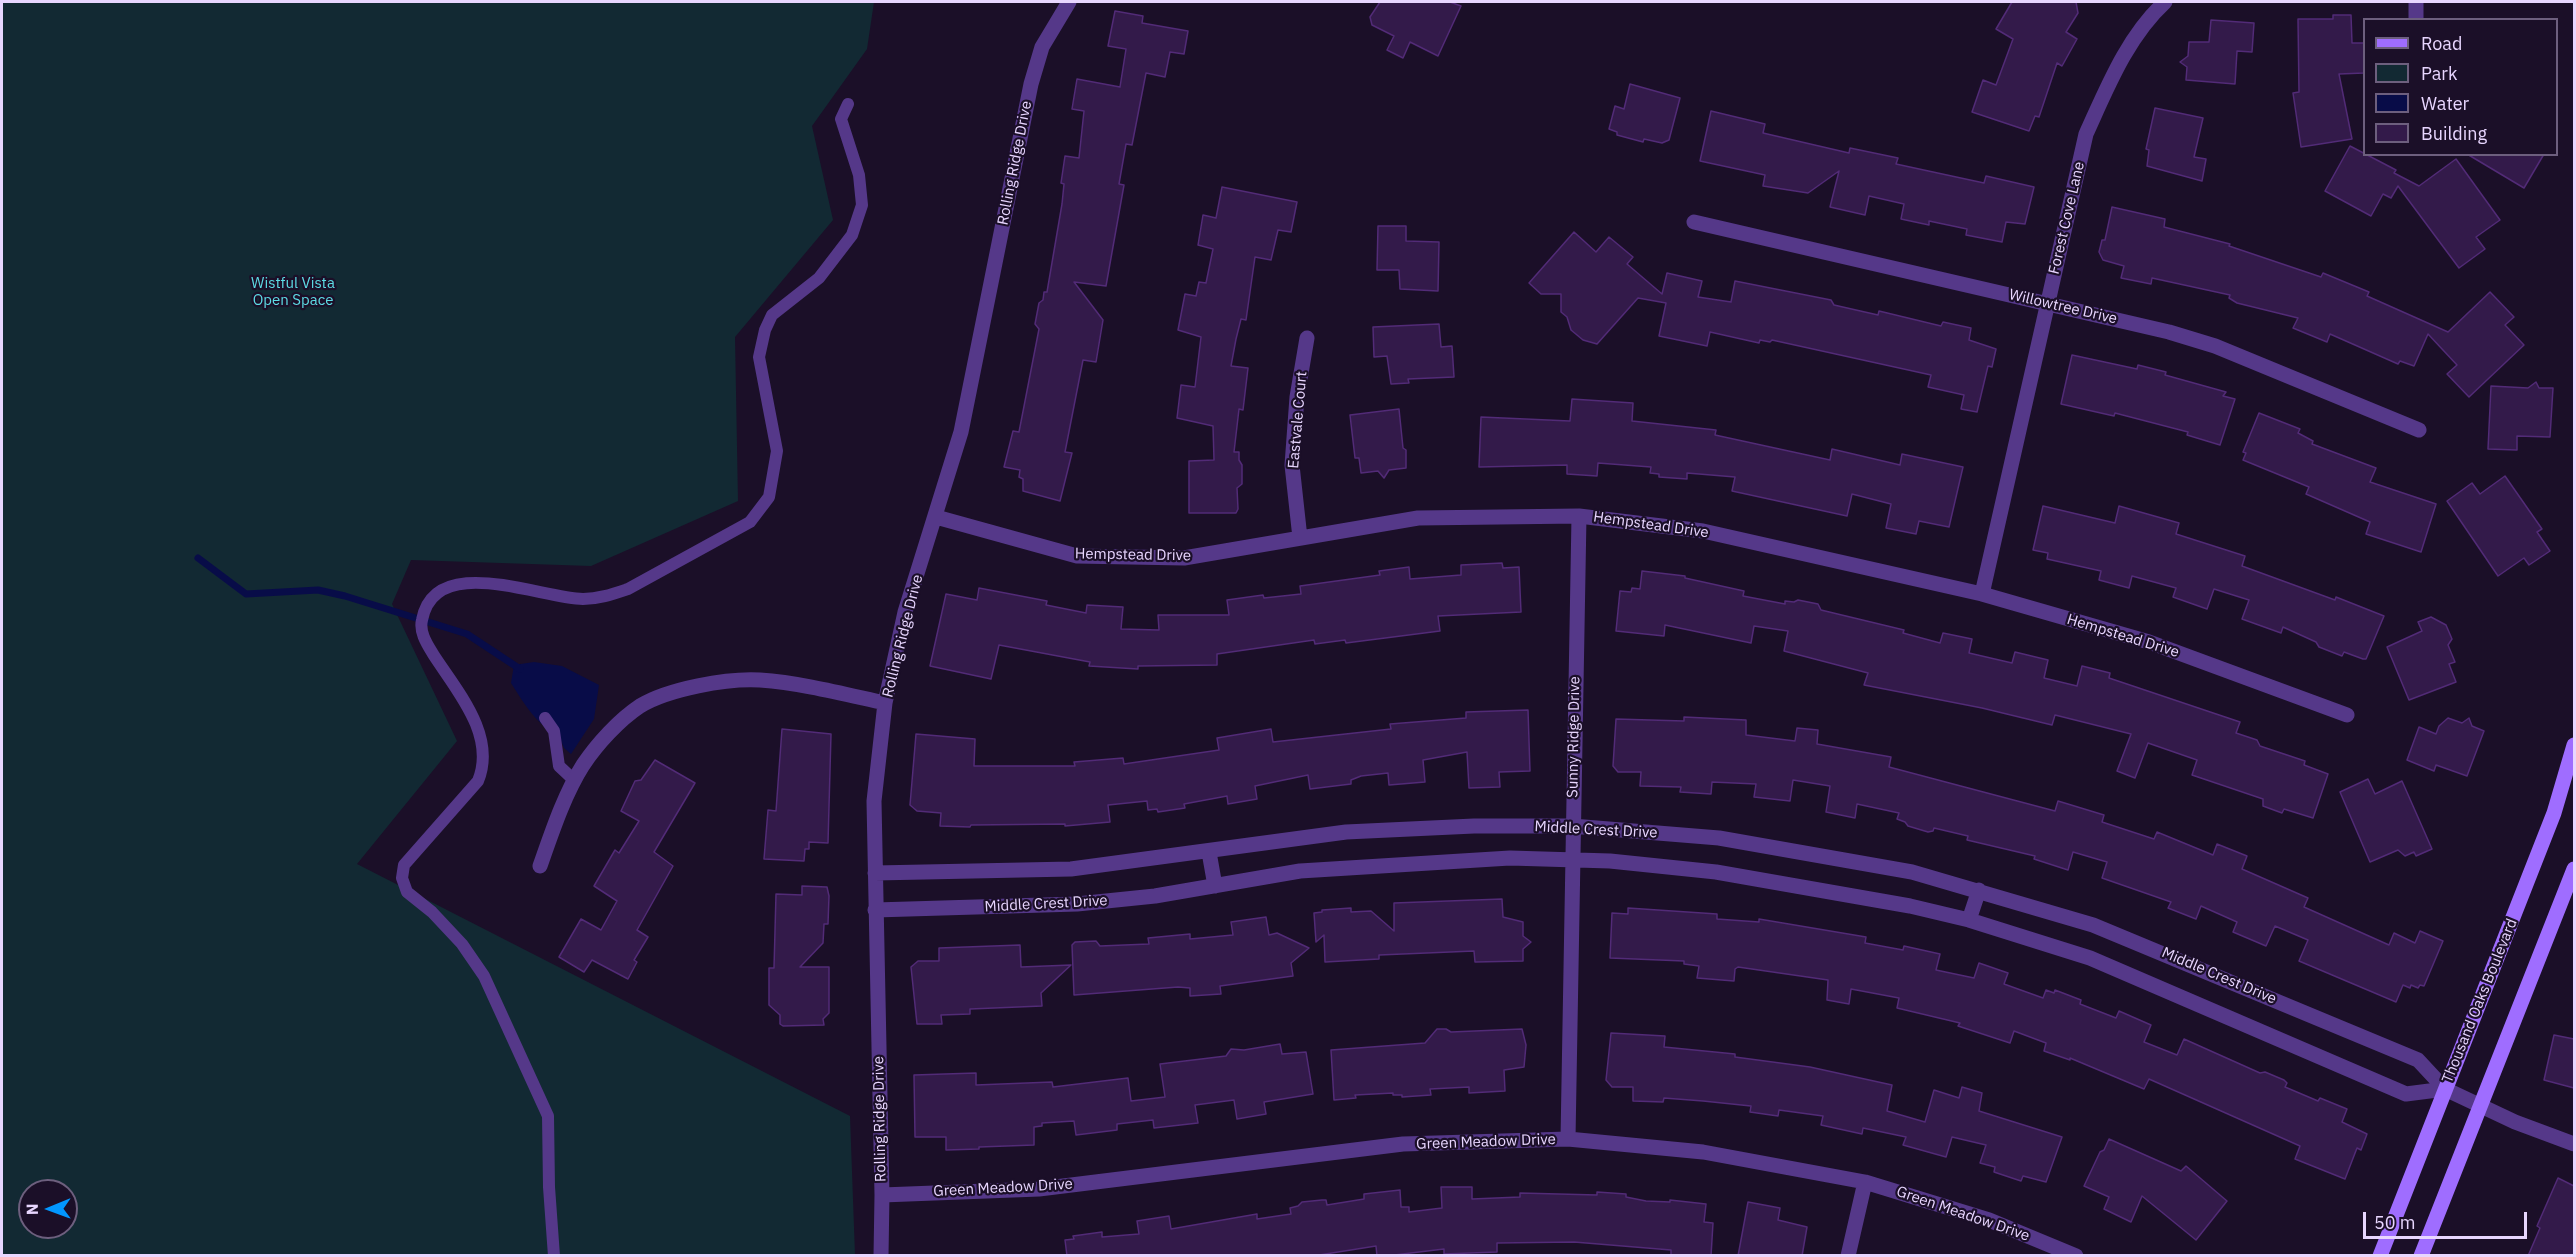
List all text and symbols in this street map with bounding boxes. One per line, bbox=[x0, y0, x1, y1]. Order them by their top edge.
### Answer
legend bbox=[2363, 18, 2558, 156]
text: Road bbox=[2421, 32, 2462, 55]
text: Park bbox=[2421, 62, 2457, 85]
text: Water bbox=[2421, 92, 2469, 115]
street label: Rolling Ridge Drive bbox=[994, 99, 1036, 227]
text: Building bbox=[2421, 122, 2487, 145]
street label: Forest Cove Lane bbox=[2045, 160, 2089, 276]
park label: Wistful Vista Open Space bbox=[251, 275, 335, 310]
street label: Willowtree Drive bbox=[2007, 286, 2119, 328]
street label: Eastvale Court bbox=[1285, 371, 1311, 469]
street label: Hempstead Drive bbox=[1592, 508, 1710, 542]
street label: Hempstead Drive bbox=[1075, 545, 1191, 565]
street label: Rolling Ridge Drive bbox=[879, 573, 927, 699]
street label: Hempstead Drive bbox=[2065, 610, 2181, 662]
street label: Sunny Ridge Drive bbox=[1564, 676, 1584, 798]
street label: Middle Crest Drive bbox=[1534, 818, 1658, 842]
street label: Middle Crest Drive bbox=[984, 892, 1108, 916]
street label: Thousand Oaks Boulevard bbox=[2439, 916, 2521, 1086]
street label: Middle Crest Drive bbox=[2159, 944, 2279, 1008]
street label: Rolling Ridge Drive bbox=[870, 1056, 890, 1182]
street label: Green Meadow Drive bbox=[1416, 1131, 1556, 1153]
street label: Green Meadow Drive bbox=[933, 1175, 1073, 1201]
north arrow bbox=[18, 1179, 78, 1239]
street label: Green Meadow Drive bbox=[1894, 1183, 2032, 1245]
scale bar bbox=[2366, 1200, 2530, 1238]
text: N bbox=[22, 1203, 42, 1215]
text: 50 m bbox=[2374, 1211, 2416, 1234]

